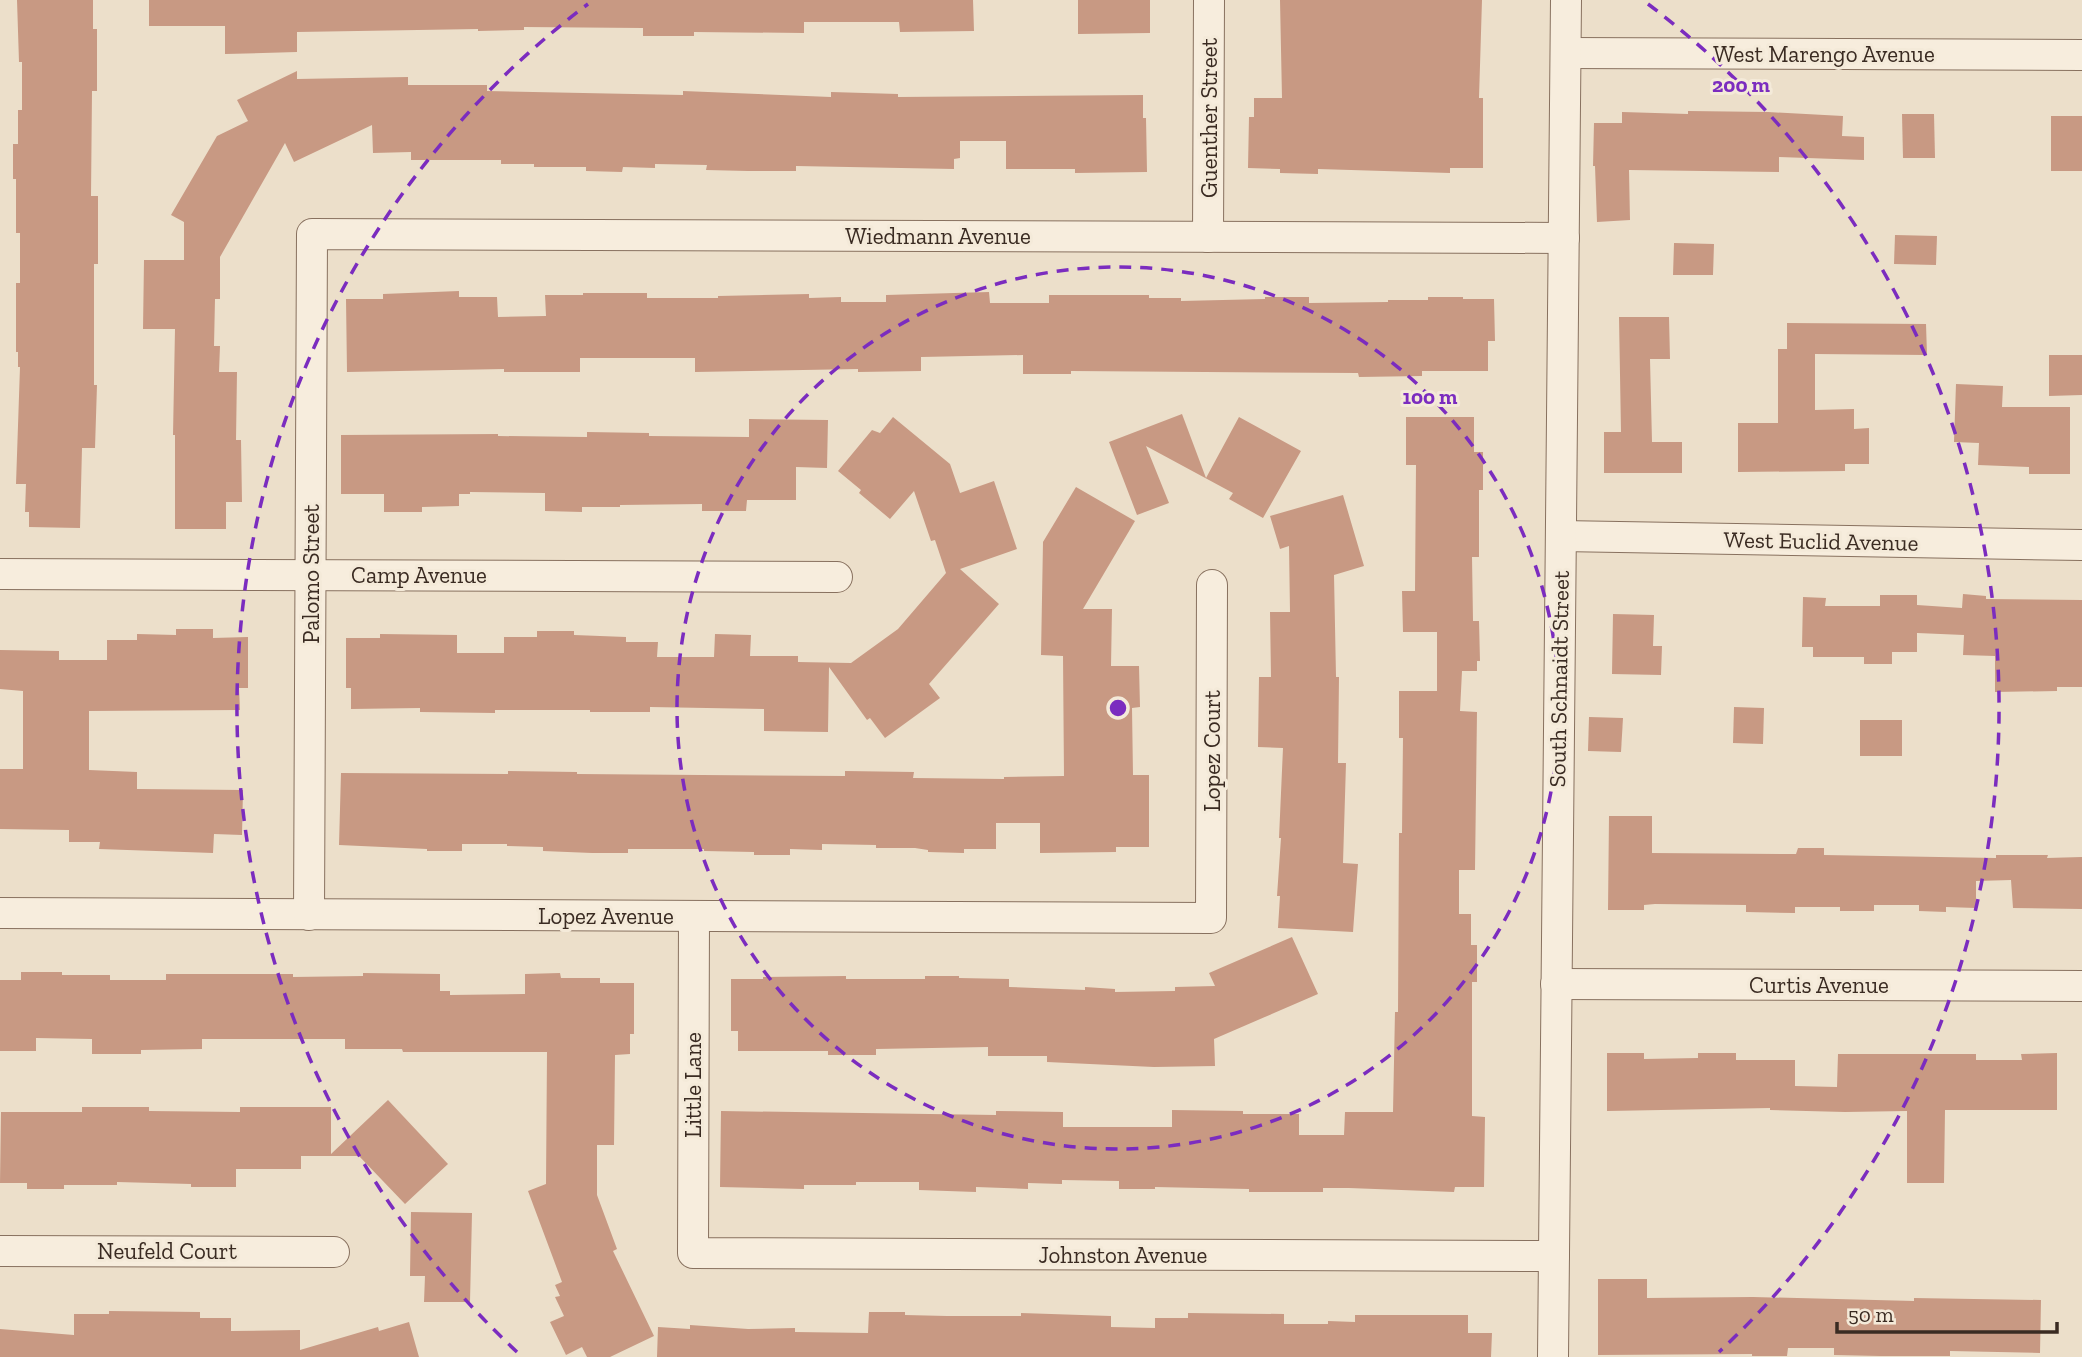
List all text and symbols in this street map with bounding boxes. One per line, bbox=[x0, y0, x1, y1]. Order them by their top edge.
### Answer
street label: Guenther Street bbox=[1195, 37, 1223, 198]
street label: West Marengo Avenue bbox=[1713, 40, 1935, 68]
text: 200 m bbox=[1712, 72, 1770, 97]
street label: Wiedmann Avenue bbox=[845, 222, 1031, 250]
text: 100 m bbox=[1403, 384, 1458, 409]
street label: Palomo Street bbox=[297, 504, 325, 644]
street label: West Euclid Avenue bbox=[1723, 525, 1919, 557]
street label: Camp Avenue bbox=[351, 561, 487, 589]
street label: South Schnaidt Street bbox=[1543, 570, 1575, 788]
street label: Lopez Court bbox=[1198, 690, 1226, 812]
centre of rings bbox=[1106, 696, 1130, 720]
street label: Lopez Avenue bbox=[538, 902, 674, 930]
street label: Curtis Avenue bbox=[1749, 971, 1889, 999]
street label: Little Lane bbox=[679, 1032, 707, 1138]
street label: Neufeld Court bbox=[97, 1237, 237, 1265]
street label: Johnston Avenue bbox=[1039, 1241, 1207, 1269]
scale bar bbox=[1837, 1290, 2058, 1334]
text: 50 m bbox=[1848, 1302, 1894, 1327]

